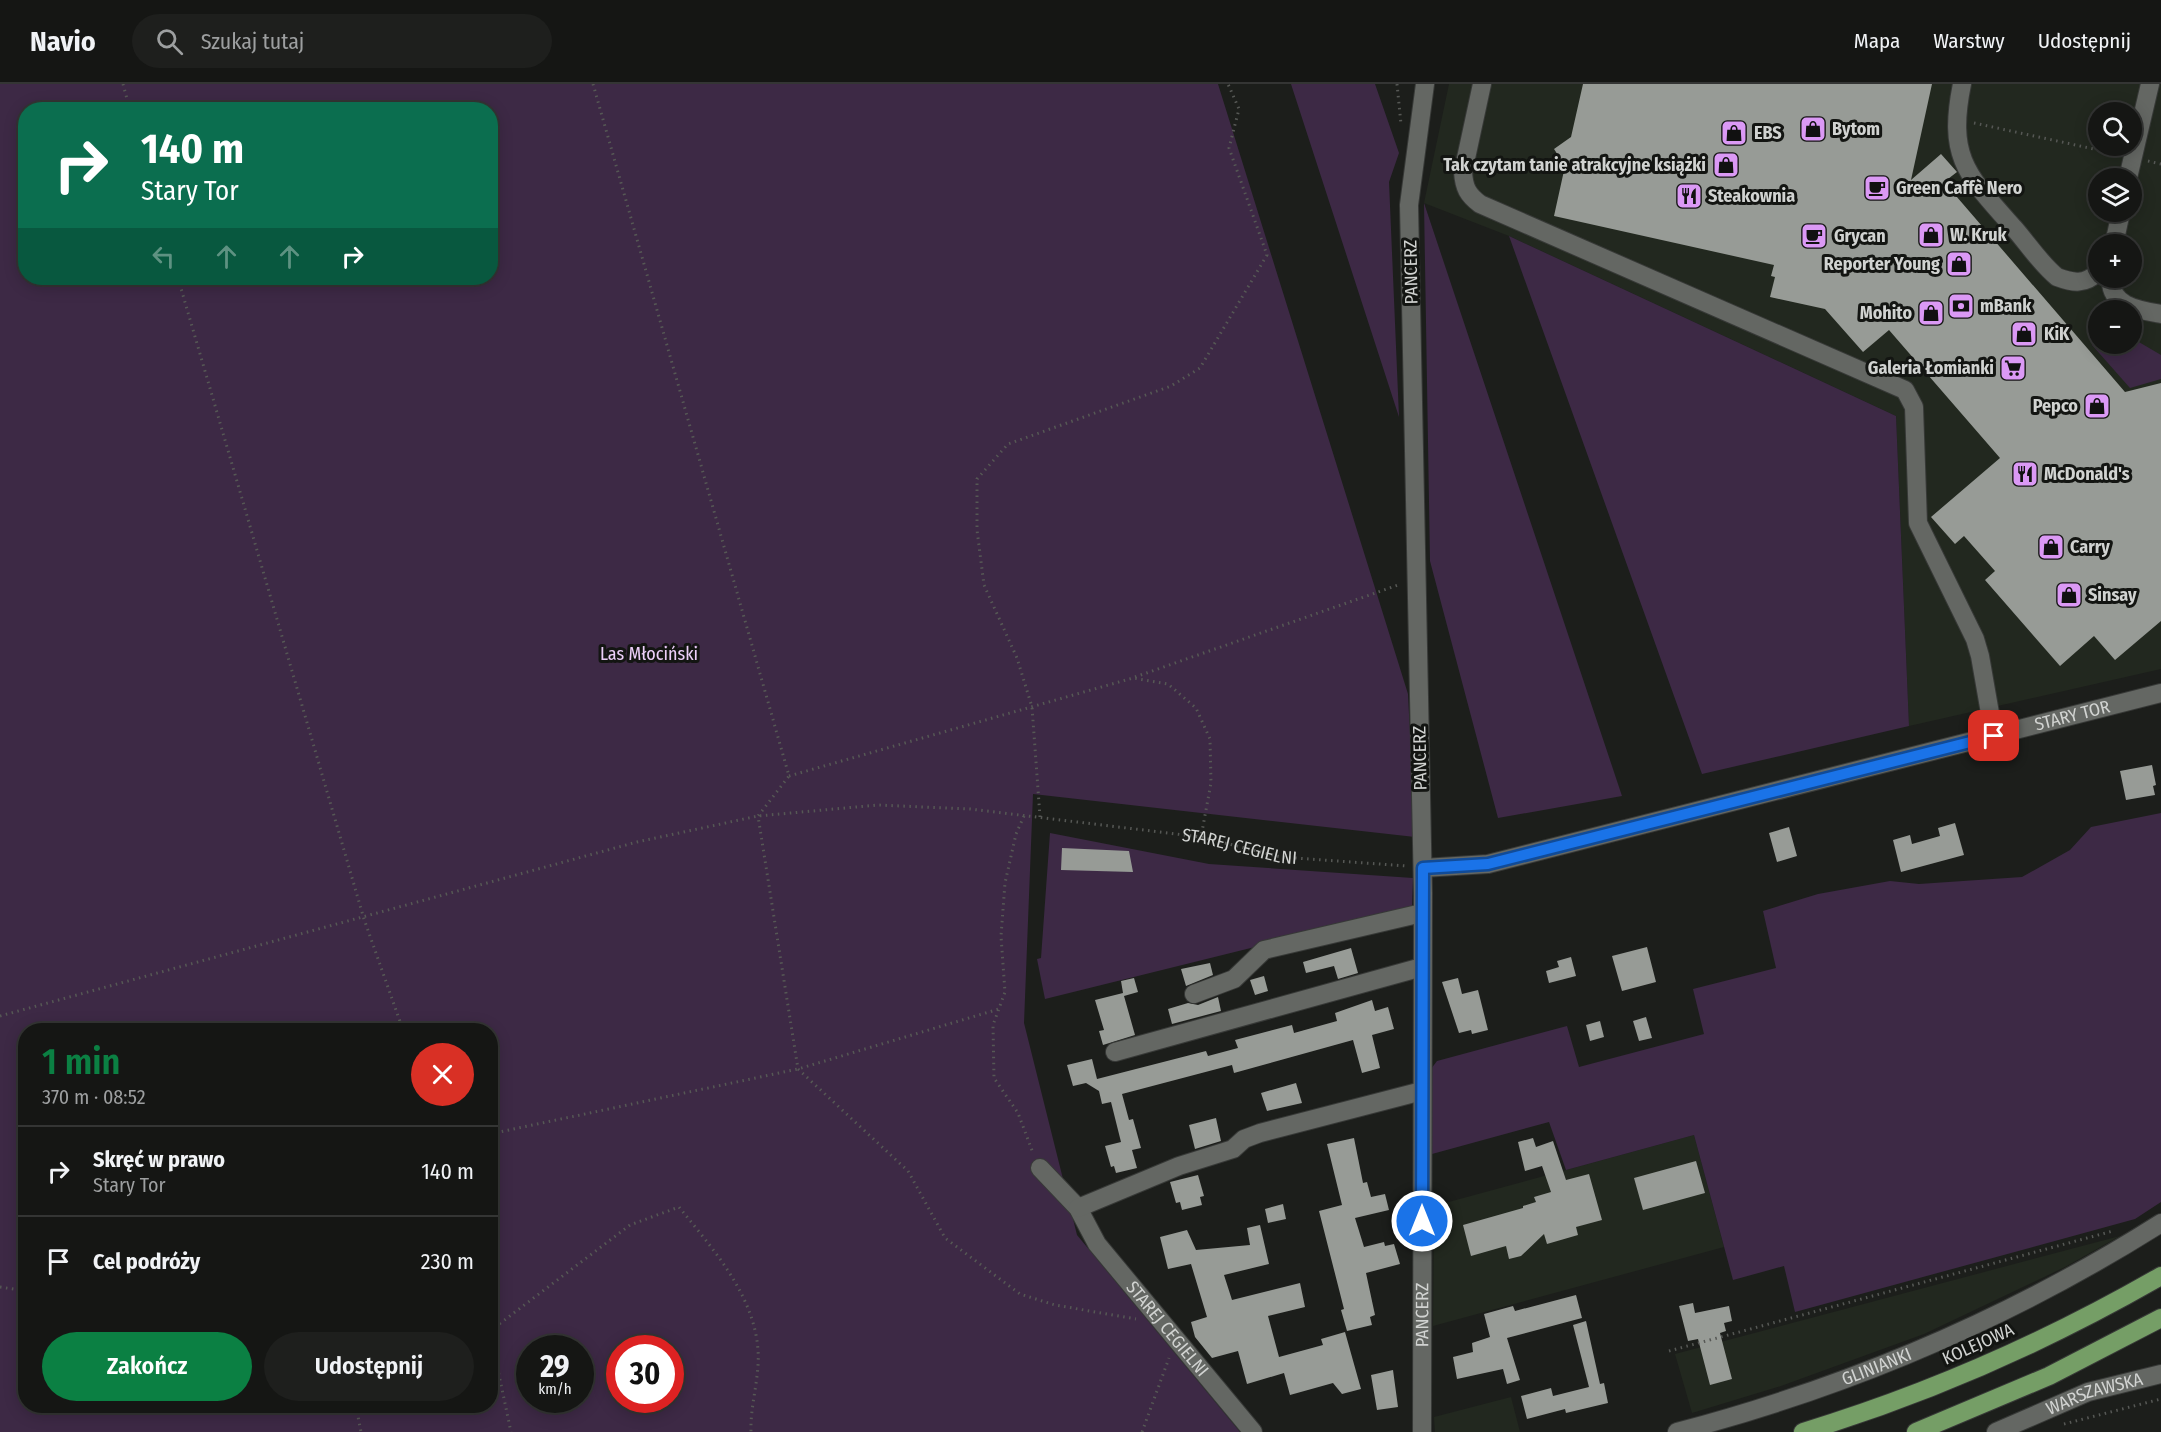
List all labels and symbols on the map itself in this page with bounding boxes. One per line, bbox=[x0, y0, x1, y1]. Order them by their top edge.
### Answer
shop icon: Bytom bbox=[1798, 114, 1828, 144]
shop icon: EBS bbox=[1719, 118, 1749, 148]
place label: Bytom bbox=[1832, 118, 1880, 140]
place label: EBS bbox=[1754, 122, 1782, 144]
shop icon: Tak czytam tanie atrakcyjne książki bbox=[1711, 150, 1741, 180]
place label: Tak czytam tanie atrakcyjne książki bbox=[1443, 154, 1706, 176]
cafe icon: Green Caffè Nero bbox=[1862, 173, 1892, 203]
place label: Green Caffè Nero bbox=[1896, 177, 2023, 199]
restaurant icon: Steakownia bbox=[1674, 181, 1704, 211]
place label: Steakownia bbox=[1708, 185, 1795, 207]
shop icon: W. Kruk bbox=[1916, 220, 1946, 250]
cafe icon: Grycan bbox=[1799, 221, 1829, 251]
place label: W. Kruk bbox=[1950, 224, 2008, 246]
place label: Grycan bbox=[1834, 225, 1886, 247]
street label: PANCERZ bbox=[1399, 240, 1423, 304]
shop icon: Reporter Young bbox=[1944, 249, 1974, 279]
place label: Reporter Young bbox=[1824, 253, 1940, 275]
bank icon: mBank bbox=[1946, 291, 1976, 321]
place label: mBank bbox=[1980, 295, 2032, 317]
shop icon: Mohito bbox=[1916, 298, 1946, 328]
place label: Mohito bbox=[1860, 302, 1912, 324]
shop icon: KiK bbox=[2009, 319, 2039, 349]
place label: KiK bbox=[2044, 323, 2070, 345]
supermarket icon: Galeria Łomianki bbox=[1998, 353, 2028, 383]
place label: Galeria Łomianki bbox=[1868, 357, 1994, 379]
shop icon: Pepco bbox=[2082, 391, 2112, 421]
place label: Pepco bbox=[2033, 395, 2078, 417]
restaurant icon: McDonald's bbox=[2010, 459, 2040, 489]
place label: McDonald's bbox=[2044, 463, 2130, 485]
shop icon: Carry bbox=[2036, 532, 2066, 562]
place label: Carry bbox=[2070, 536, 2110, 558]
shop icon: Sinsay bbox=[2054, 580, 2084, 610]
place label: Sinsay bbox=[2088, 584, 2137, 606]
park label: Las Młociński bbox=[600, 643, 698, 665]
street label: STARY TOR bbox=[2032, 695, 2112, 736]
pin bbox=[1968, 710, 2019, 761]
street label: PANCERZ bbox=[1408, 726, 1432, 790]
street label: STAREJ CEGIELNI bbox=[1181, 824, 1298, 869]
position arrow bbox=[1390, 1189, 1454, 1253]
street label: STAREJ CEGIELNI bbox=[1121, 1277, 1213, 1381]
street label: PANCERZ bbox=[1411, 1283, 1433, 1347]
street label: KOLEJOWA bbox=[1939, 1318, 2018, 1370]
speed limit sign: 30 bbox=[606, 1335, 684, 1413]
street label: GLINIANKI bbox=[1838, 1343, 1915, 1390]
street label: WARSZAWSKA bbox=[2043, 1368, 2145, 1420]

